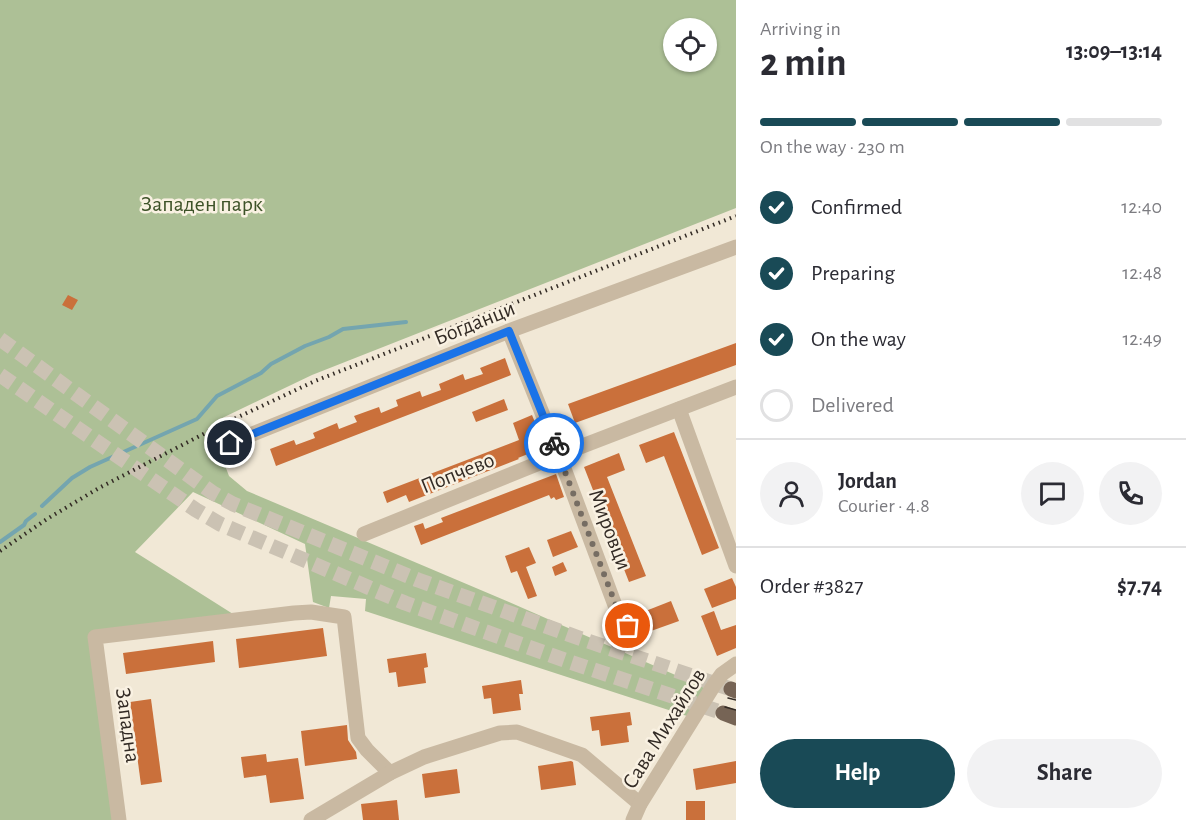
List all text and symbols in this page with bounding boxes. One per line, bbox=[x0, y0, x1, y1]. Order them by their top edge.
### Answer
map controls bbox=[663, 18, 717, 72]
button: locate bbox=[663, 18, 717, 72]
text: Arriving in bbox=[760, 19, 841, 39]
text: 13:09–13:14 bbox=[1066, 40, 1162, 62]
text: 2 min bbox=[760, 44, 847, 83]
text: On the way · 230 m bbox=[760, 137, 905, 157]
icon: check bbox=[760, 191, 793, 224]
park label: Западен парк bbox=[141, 193, 263, 215]
text: Confirmed bbox=[811, 196, 902, 218]
text: 12:40 bbox=[1121, 197, 1162, 217]
icon: check bbox=[760, 257, 793, 290]
text: Preparing bbox=[811, 262, 895, 284]
text: 12:48 bbox=[1122, 263, 1162, 283]
street label: Богданци bbox=[431, 297, 518, 349]
icon: check bbox=[760, 323, 793, 356]
text: On the way bbox=[811, 328, 906, 350]
text: 12:49 bbox=[1122, 329, 1162, 349]
text: Delivered bbox=[811, 394, 894, 416]
courier bbox=[524, 413, 584, 473]
pin bbox=[204, 417, 255, 468]
icon: home bbox=[213, 426, 246, 459]
icon: bike bbox=[538, 427, 571, 460]
street label: Попчево bbox=[417, 448, 497, 498]
button: person bbox=[760, 462, 823, 525]
button: chat bbox=[1021, 462, 1084, 525]
button: phone bbox=[1099, 462, 1162, 525]
text: Jordan bbox=[838, 470, 897, 492]
street label: Мировци bbox=[585, 486, 635, 573]
text: Courier · 4.8 bbox=[838, 496, 930, 516]
text: Order #3827 bbox=[760, 575, 863, 597]
text: $7.74 bbox=[1117, 575, 1162, 597]
pin bbox=[602, 600, 653, 651]
icon: bag bbox=[611, 609, 644, 642]
street label: Сава Михайлов bbox=[618, 664, 710, 793]
street label: Западна bbox=[112, 686, 144, 764]
button: Help bbox=[760, 739, 955, 808]
button: Share bbox=[967, 739, 1162, 808]

